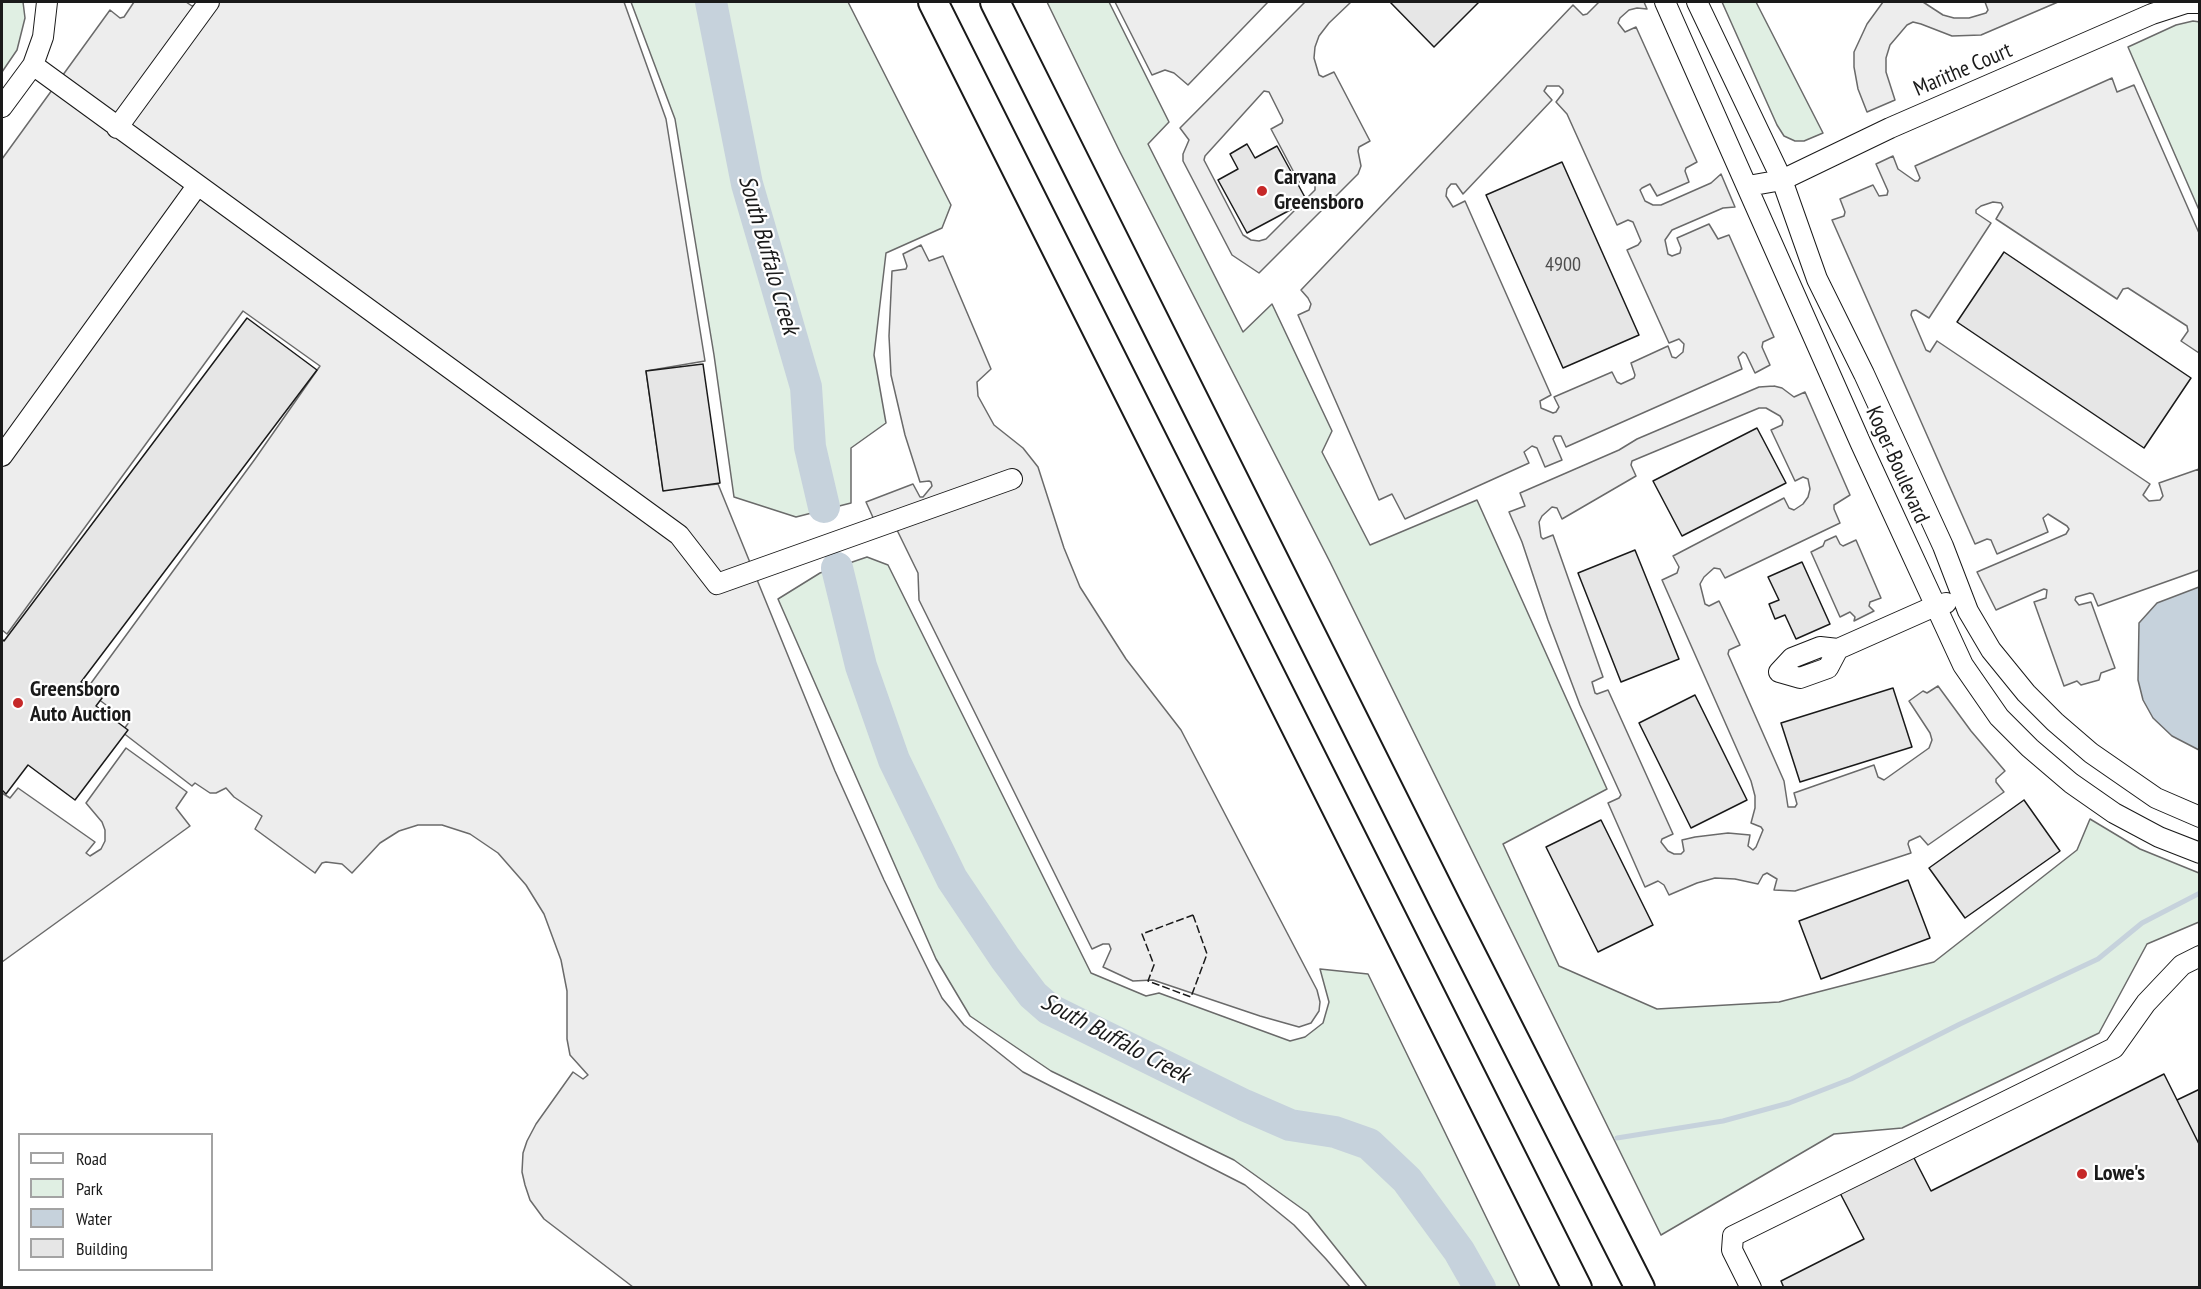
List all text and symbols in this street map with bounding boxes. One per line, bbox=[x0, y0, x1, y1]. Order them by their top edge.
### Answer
street label: Marithe Court bbox=[1910, 37, 2016, 103]
place label: Carvana Greensboro bbox=[1274, 165, 1364, 216]
water label: South Buffalo Creek bbox=[732, 172, 804, 338]
marker: Carvana Greensboro bbox=[1255, 184, 1269, 198]
house number: 4900 bbox=[1545, 253, 1581, 277]
street label: Koger Boulevard bbox=[1860, 403, 1934, 527]
place label: Greensboro Auto Auction bbox=[30, 677, 131, 728]
marker: Greensboro Auto Auction bbox=[11, 696, 25, 710]
water label: South Buffalo Creek bbox=[1036, 988, 1194, 1090]
legend bbox=[18, 1133, 213, 1271]
text: Road bbox=[76, 1147, 107, 1170]
place label: Lowe's bbox=[2094, 1161, 2145, 1187]
marker: Lowe's bbox=[2075, 1167, 2089, 1181]
text: Park bbox=[76, 1177, 103, 1200]
text: Water bbox=[76, 1207, 112, 1230]
text: Building bbox=[76, 1237, 128, 1260]

